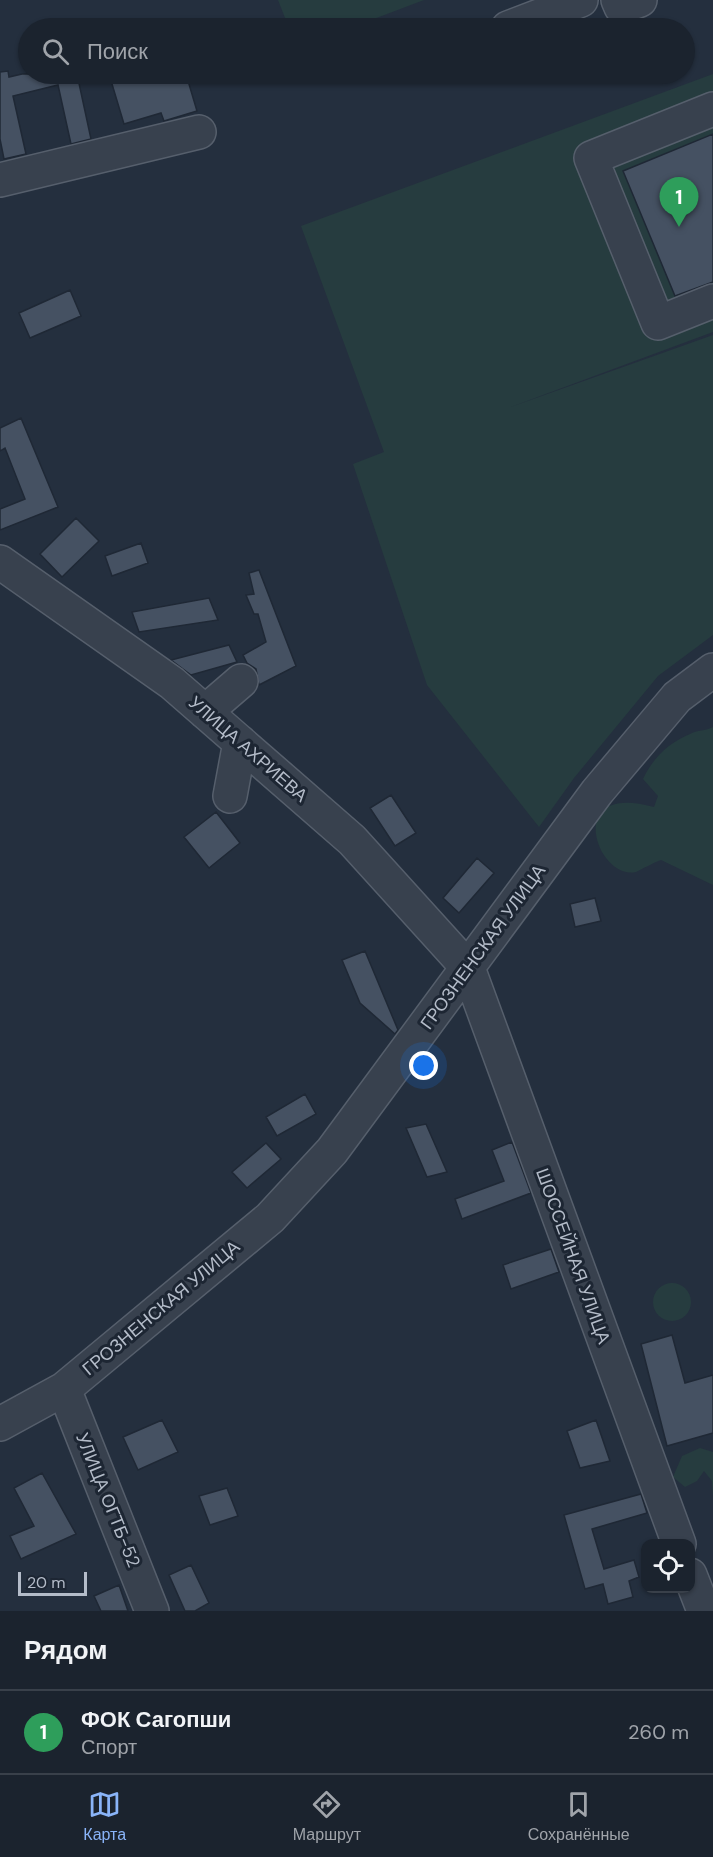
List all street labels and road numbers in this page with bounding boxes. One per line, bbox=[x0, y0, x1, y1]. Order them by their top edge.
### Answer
street label: УЛИЦА АХРИЕВА bbox=[183, 691, 313, 807]
street label: ГРОЗНЕНСКАЯ УЛИЦА bbox=[415, 860, 551, 1034]
street label: ШОССЕЙНАЯ УЛИЦА bbox=[530, 1165, 616, 1347]
street label: ГРОЗНЕНСКАЯ УЛИЦА bbox=[77, 1235, 245, 1381]
street label: УЛИЦА ОГТБ-52 bbox=[70, 1429, 146, 1571]

